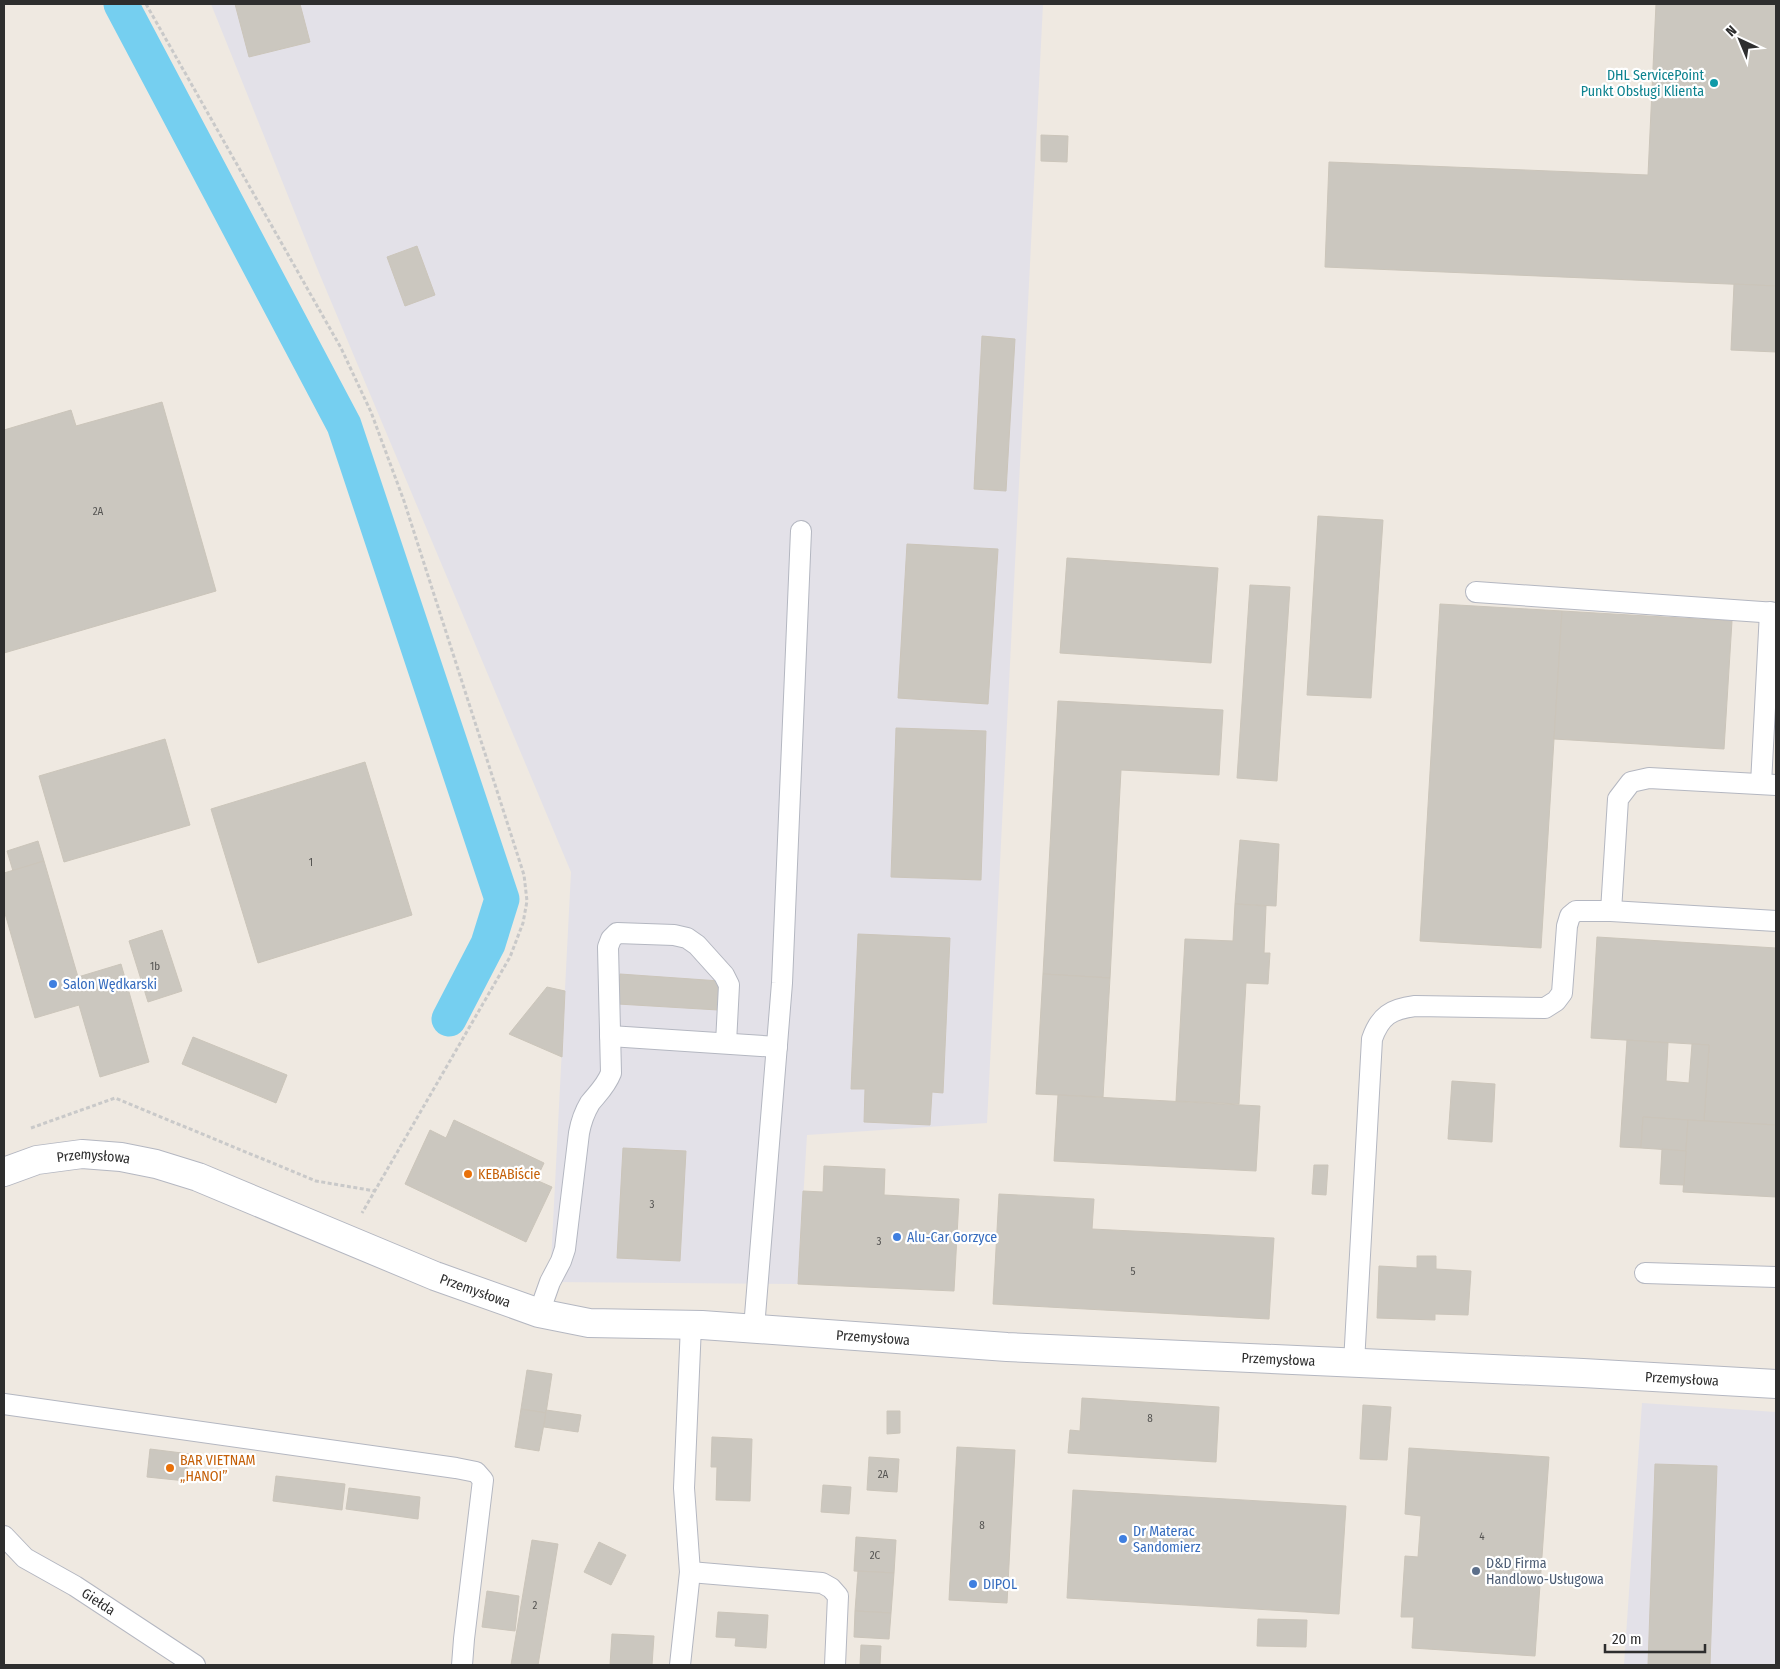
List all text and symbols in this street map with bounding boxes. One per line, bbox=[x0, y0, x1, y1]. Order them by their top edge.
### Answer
north arrow bbox=[1715, 15, 1765, 65]
text: N bbox=[1722, 22, 1740, 40]
place label: DHL ServicePoint Punkt Obsługi Klienta bbox=[1581, 67, 1704, 100]
marker: DHL ServicePoint Punkt Obsługi Klienta bbox=[1708, 77, 1720, 89]
house number: 2A bbox=[93, 505, 104, 518]
house number: 1 bbox=[309, 856, 313, 869]
house number: 1b bbox=[150, 960, 160, 973]
place label: Salon Wędkarski bbox=[63, 976, 157, 993]
marker: Salon Wędkarski bbox=[47, 978, 59, 990]
street label: Przemysłowa bbox=[56, 1145, 132, 1167]
place label: KEBABiście bbox=[478, 1166, 541, 1183]
marker: KEBABiście bbox=[462, 1168, 474, 1180]
house number: 3 bbox=[650, 1198, 655, 1211]
place label: Alu-Car Gorzyce bbox=[907, 1229, 997, 1246]
marker: Alu-Car Gorzyce bbox=[891, 1231, 903, 1243]
house number: 3 bbox=[877, 1235, 882, 1248]
house number: 5 bbox=[1130, 1265, 1136, 1278]
street label: Przemysłowa bbox=[438, 1270, 513, 1311]
street label: Przemysłowa bbox=[836, 1326, 911, 1348]
street label: Przemysłowa bbox=[1241, 1349, 1316, 1369]
street label: Przemysłowa bbox=[1645, 1368, 1719, 1389]
house number: 8 bbox=[1147, 1412, 1153, 1425]
place label: BAR VIETNAM „HANOI” bbox=[180, 1452, 256, 1485]
marker: BAR VIETNAM „HANOI” bbox=[164, 1462, 176, 1474]
house number: 2A bbox=[878, 1468, 889, 1481]
house number: 8 bbox=[979, 1519, 985, 1532]
place label: Dr Materac Sandomierz bbox=[1133, 1523, 1201, 1556]
house number: 4 bbox=[1479, 1530, 1485, 1543]
marker: Dr Materac Sandomierz bbox=[1117, 1533, 1129, 1545]
house number: 2C bbox=[870, 1549, 881, 1562]
place label: D&D Firma Handlowo-Usługowa bbox=[1486, 1555, 1604, 1588]
marker: D&D Firma Handlowo-Usługowa bbox=[1470, 1565, 1482, 1577]
place label: DIPOL bbox=[983, 1576, 1017, 1593]
marker: DIPOL bbox=[967, 1578, 979, 1590]
street label: Giełda bbox=[79, 1584, 119, 1619]
house number: 2 bbox=[533, 1599, 538, 1612]
scale bar bbox=[1605, 1622, 1705, 1654]
text: 20 m bbox=[1612, 1630, 1642, 1648]

